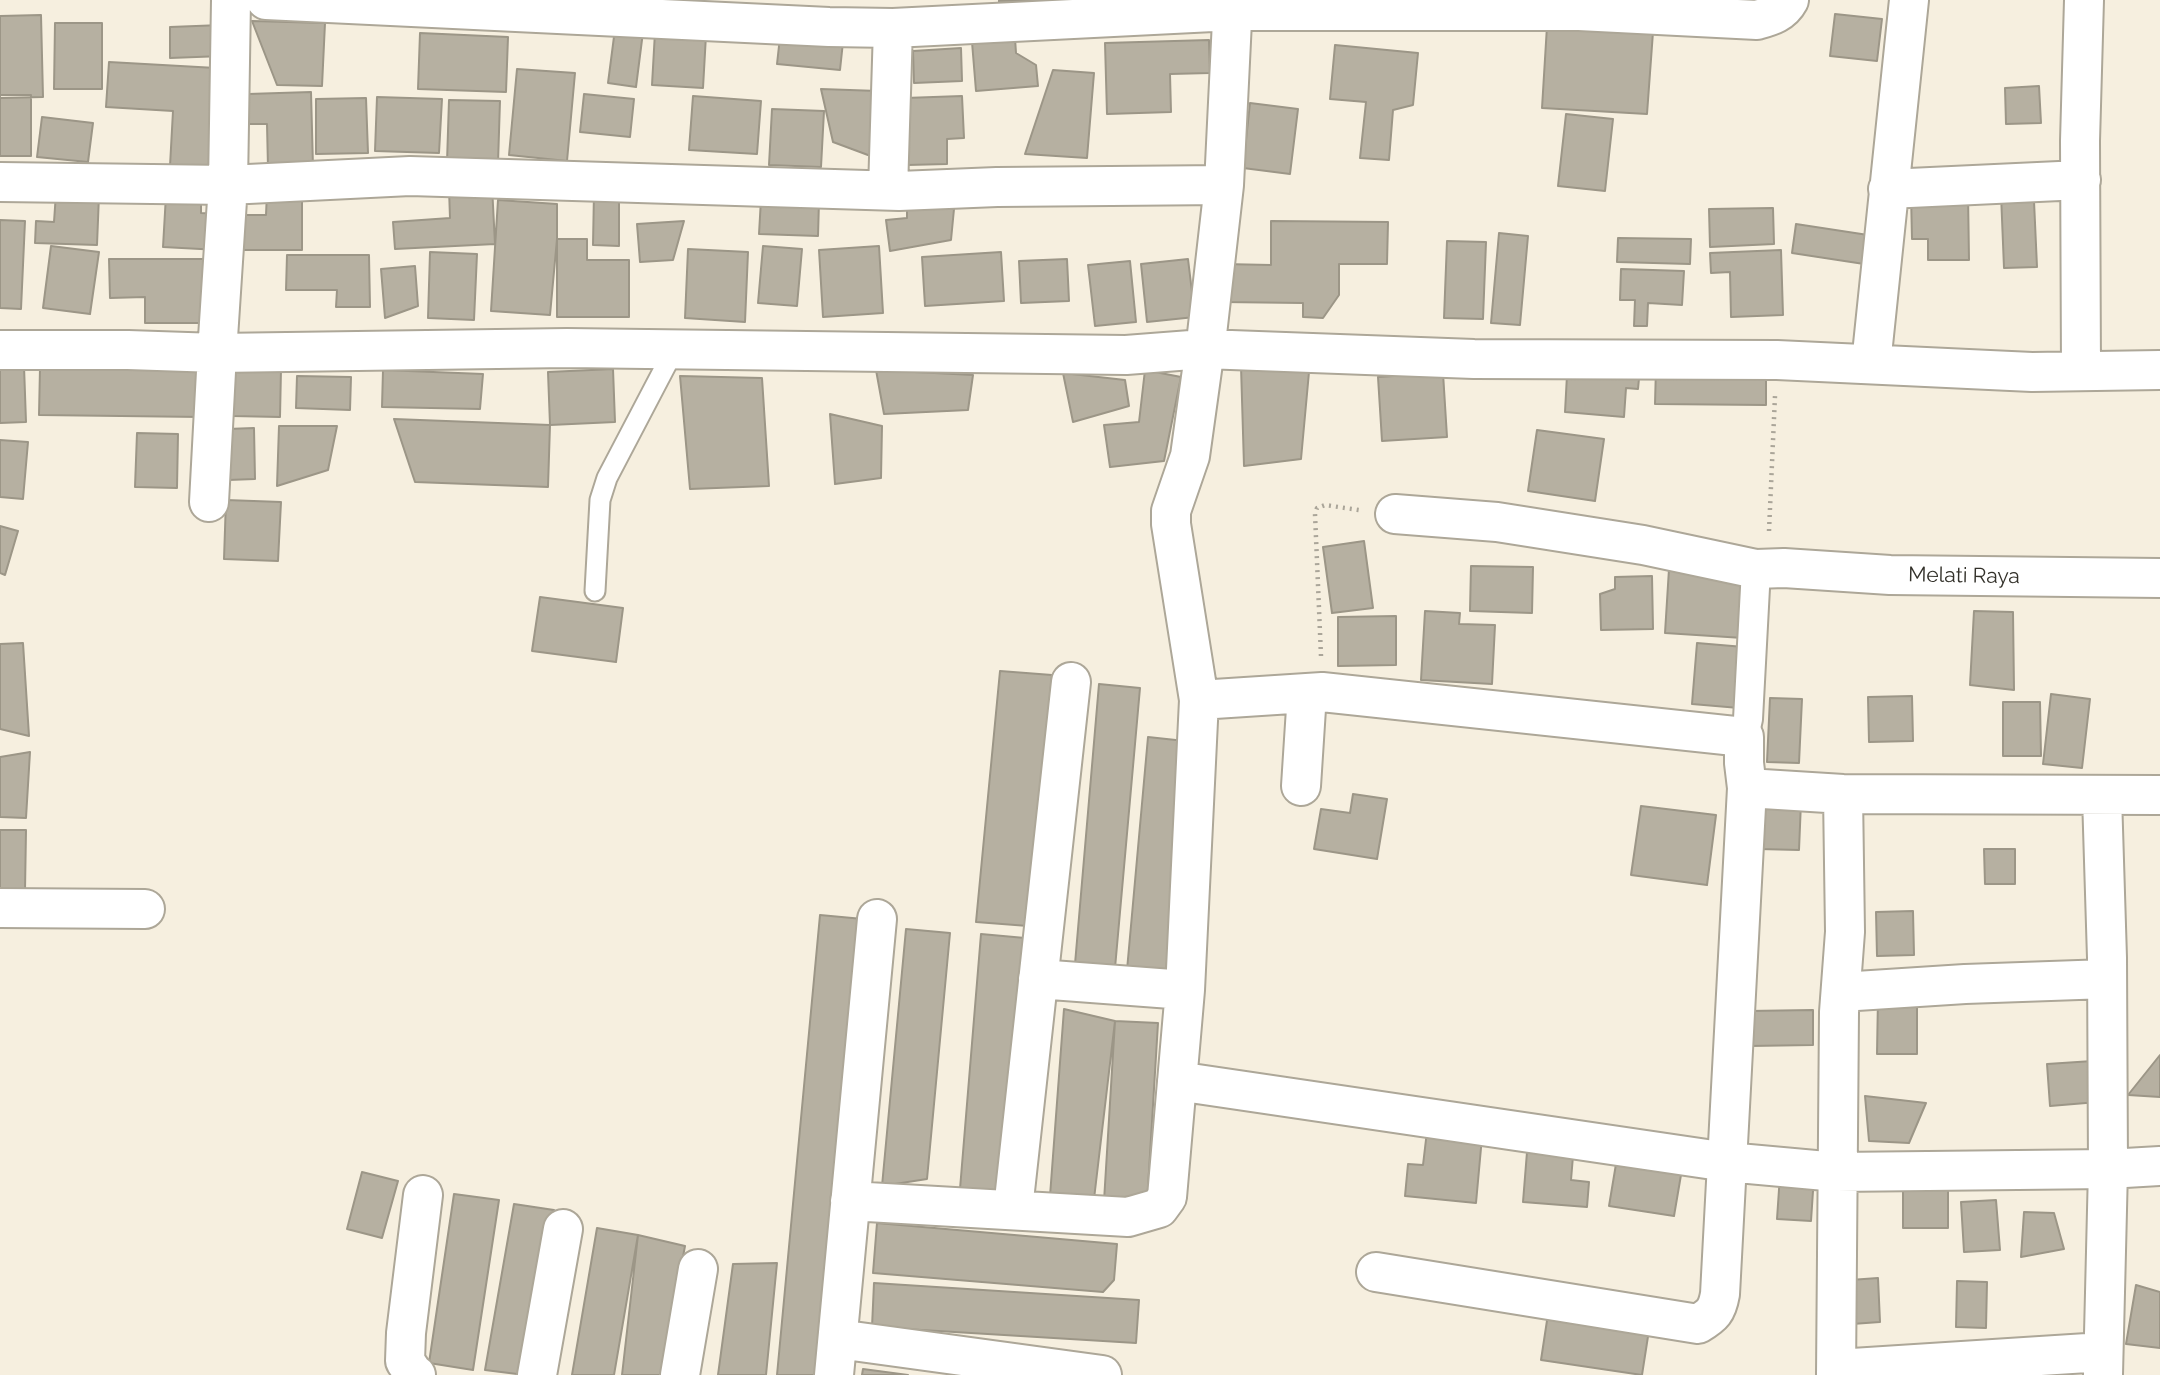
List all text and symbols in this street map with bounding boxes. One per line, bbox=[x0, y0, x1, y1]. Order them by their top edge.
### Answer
street label: Melati Raya bbox=[1908, 562, 2020, 590]

